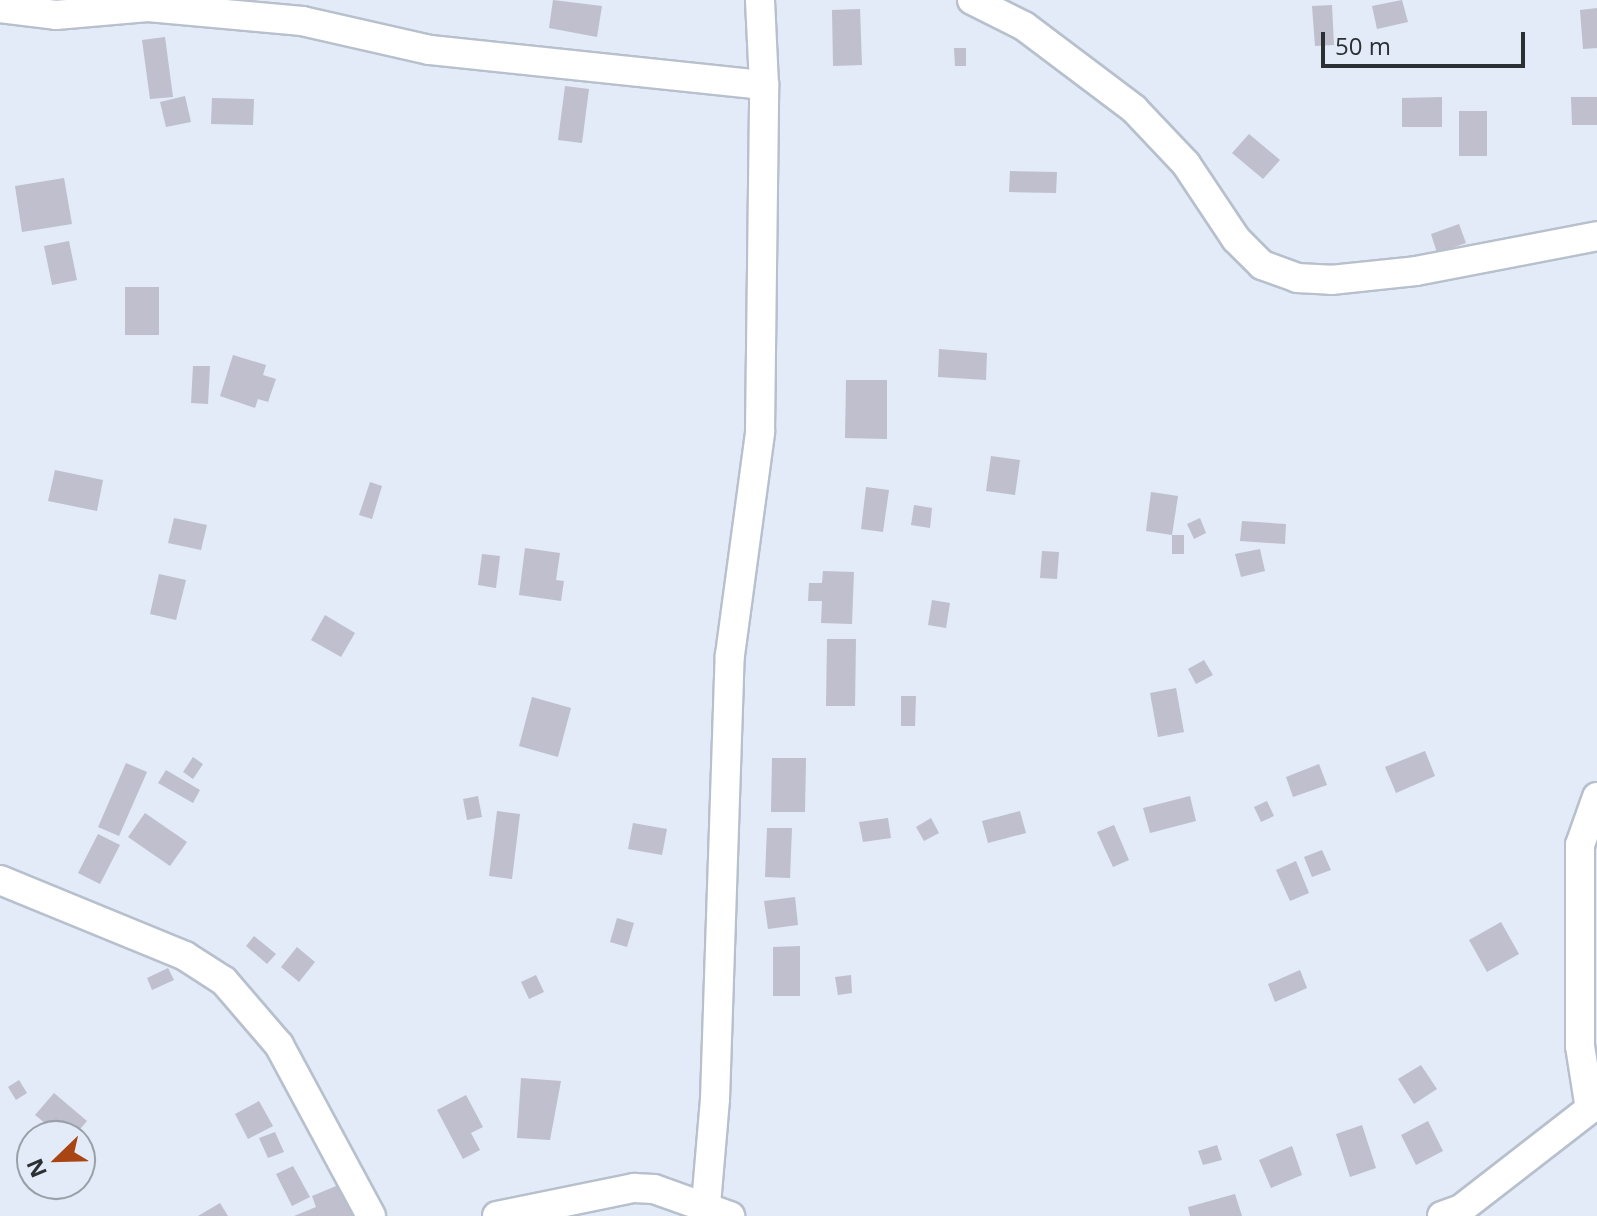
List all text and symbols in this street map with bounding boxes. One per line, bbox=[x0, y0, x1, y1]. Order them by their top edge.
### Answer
scale bar bbox=[1325, 16, 1529, 66]
text: 50 m bbox=[1335, 29, 1391, 62]
north arrow bbox=[16, 1120, 96, 1200]
text: N bbox=[18, 1155, 53, 1183]

